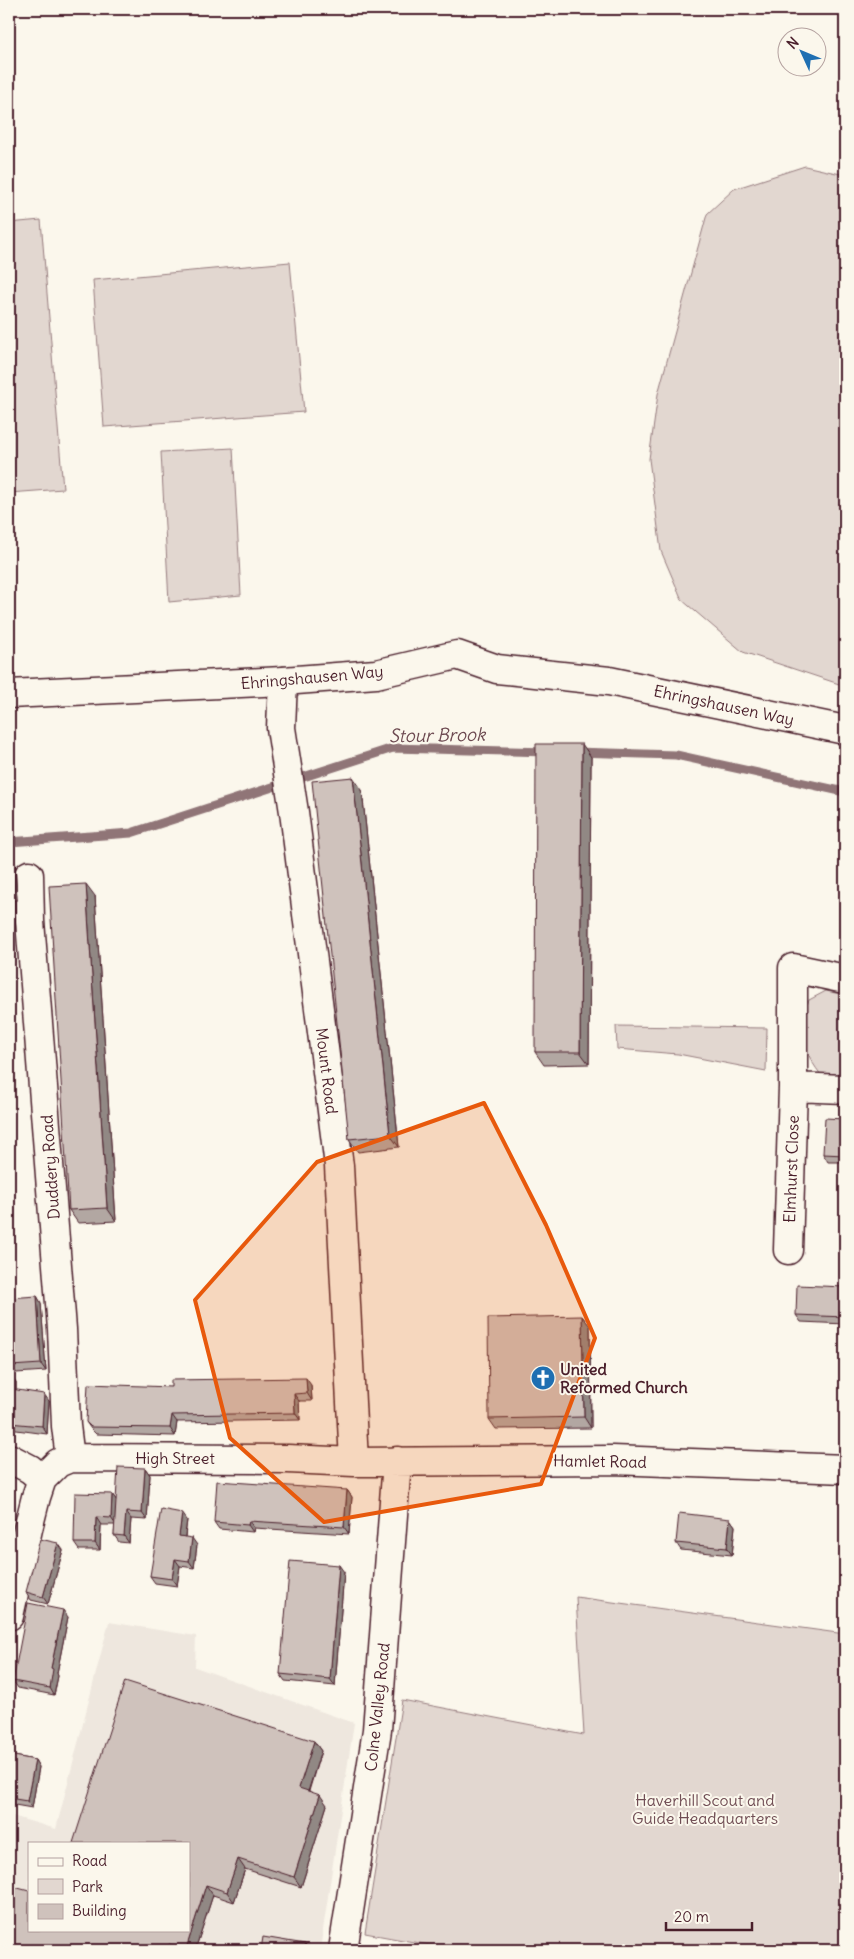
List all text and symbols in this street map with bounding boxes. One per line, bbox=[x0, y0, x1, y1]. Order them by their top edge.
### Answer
north arrow bbox=[776, 28, 826, 78]
text: N bbox=[783, 33, 802, 53]
street label: Ehringshausen Way bbox=[240, 661, 384, 693]
street label: Ehringshausen Way bbox=[652, 680, 796, 730]
water label: Stour Brook bbox=[389, 723, 487, 747]
street label: Mount Road bbox=[312, 1027, 342, 1115]
street label: Duddery Road bbox=[36, 1114, 64, 1220]
street label: Elmhurst Close bbox=[779, 1115, 803, 1223]
place label: United Reformed Church bbox=[560, 1359, 688, 1397]
church icon: United Reformed Church bbox=[530, 1365, 556, 1391]
street label: High Street bbox=[135, 1448, 215, 1468]
street label: Hamlet Road bbox=[553, 1450, 647, 1472]
street label: Colne Valley Road bbox=[360, 1642, 394, 1772]
park label: Haverhill Scout and Guide Headquarters bbox=[632, 1790, 778, 1828]
legend bbox=[28, 1842, 190, 1932]
text: Road bbox=[72, 1851, 107, 1870]
text: Park bbox=[72, 1877, 103, 1896]
scale bar bbox=[666, 1899, 753, 1931]
text: Building bbox=[72, 1901, 127, 1920]
text: 20 m bbox=[674, 1907, 709, 1926]

